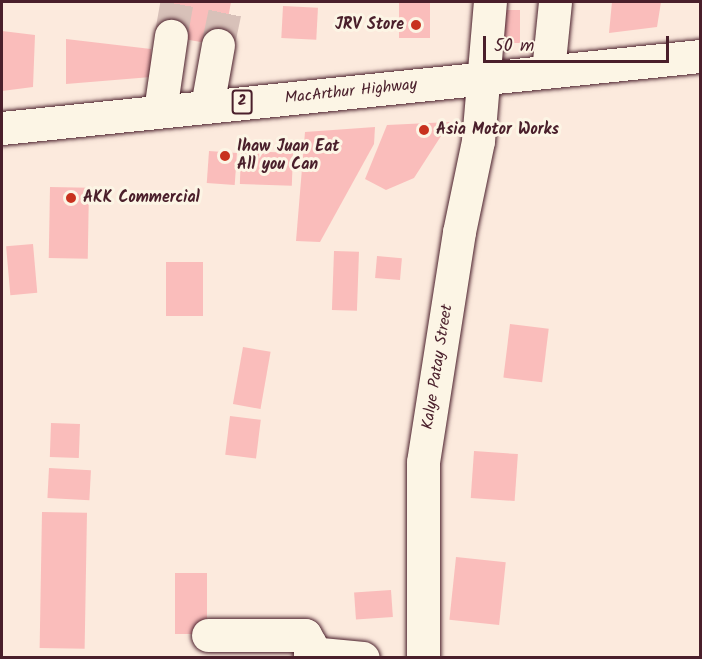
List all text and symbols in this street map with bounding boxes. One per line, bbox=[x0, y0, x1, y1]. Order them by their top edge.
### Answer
place label: JRV Store bbox=[335, 15, 404, 35]
marker: JRV Store bbox=[409, 18, 423, 32]
scale bar bbox=[486, 24, 672, 62]
text: 50 m bbox=[494, 32, 534, 61]
street label: MacArthur Highway bbox=[284, 76, 418, 108]
road number: 2 bbox=[232, 90, 252, 114]
place label: Asia Motor Works bbox=[436, 120, 559, 140]
marker: Asia Motor Works bbox=[417, 123, 431, 137]
place label: Ihaw Juan Eat All you Can bbox=[237, 137, 340, 175]
marker: Ihaw Juan Eat All you Can bbox=[218, 149, 232, 163]
place label: AKK Commercial bbox=[83, 188, 200, 208]
marker: AKK Commercial bbox=[64, 191, 78, 205]
street label: Kalye Patay Street bbox=[419, 303, 457, 431]

